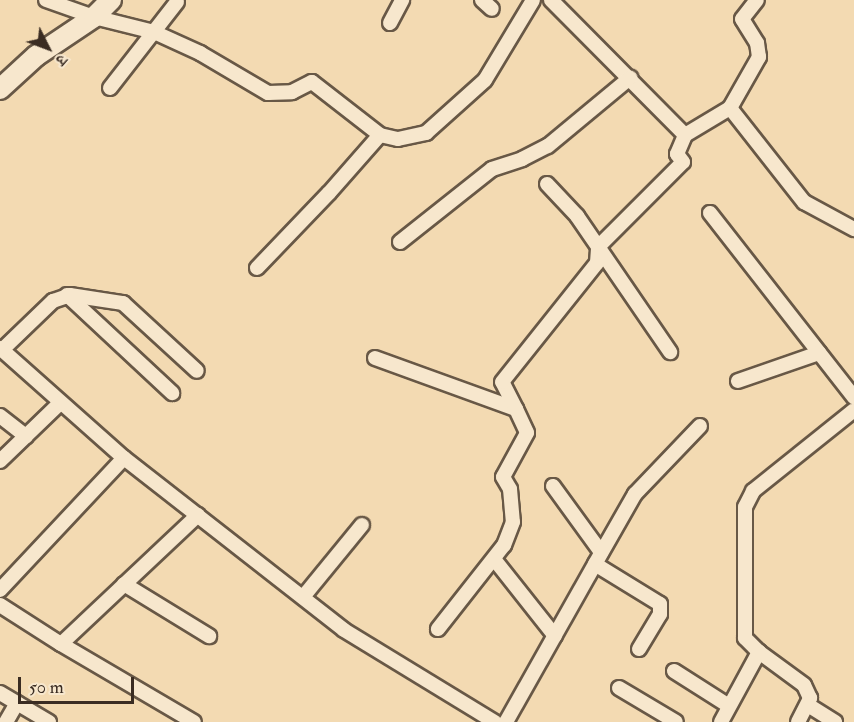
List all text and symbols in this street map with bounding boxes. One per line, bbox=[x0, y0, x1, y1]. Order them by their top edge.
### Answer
north arrow bbox=[18, 18, 78, 78]
text: उ bbox=[51, 50, 72, 70]
scale bar bbox=[21, 665, 136, 703]
text: 50 m bbox=[29, 676, 64, 699]

